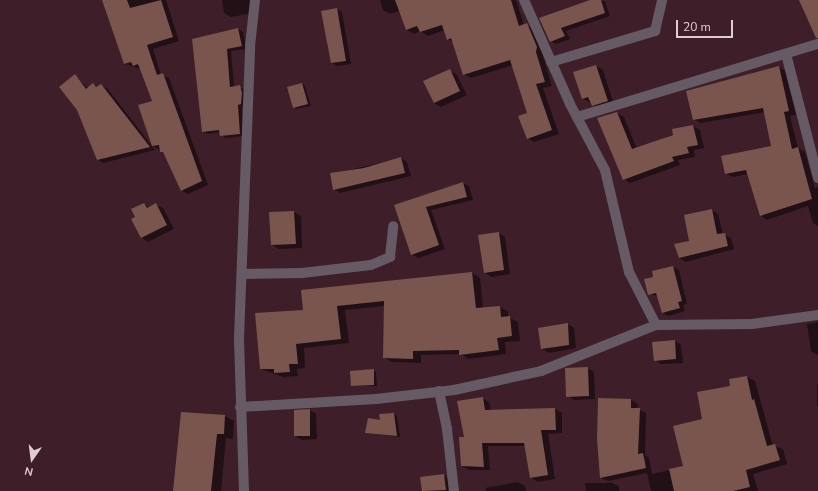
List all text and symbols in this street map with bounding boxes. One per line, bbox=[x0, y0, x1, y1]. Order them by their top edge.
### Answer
scale bar bbox=[678, 12, 735, 38]
text: 20 m bbox=[683, 19, 711, 35]
north arrow bbox=[12, 439, 52, 479]
text: N bbox=[23, 463, 35, 479]

